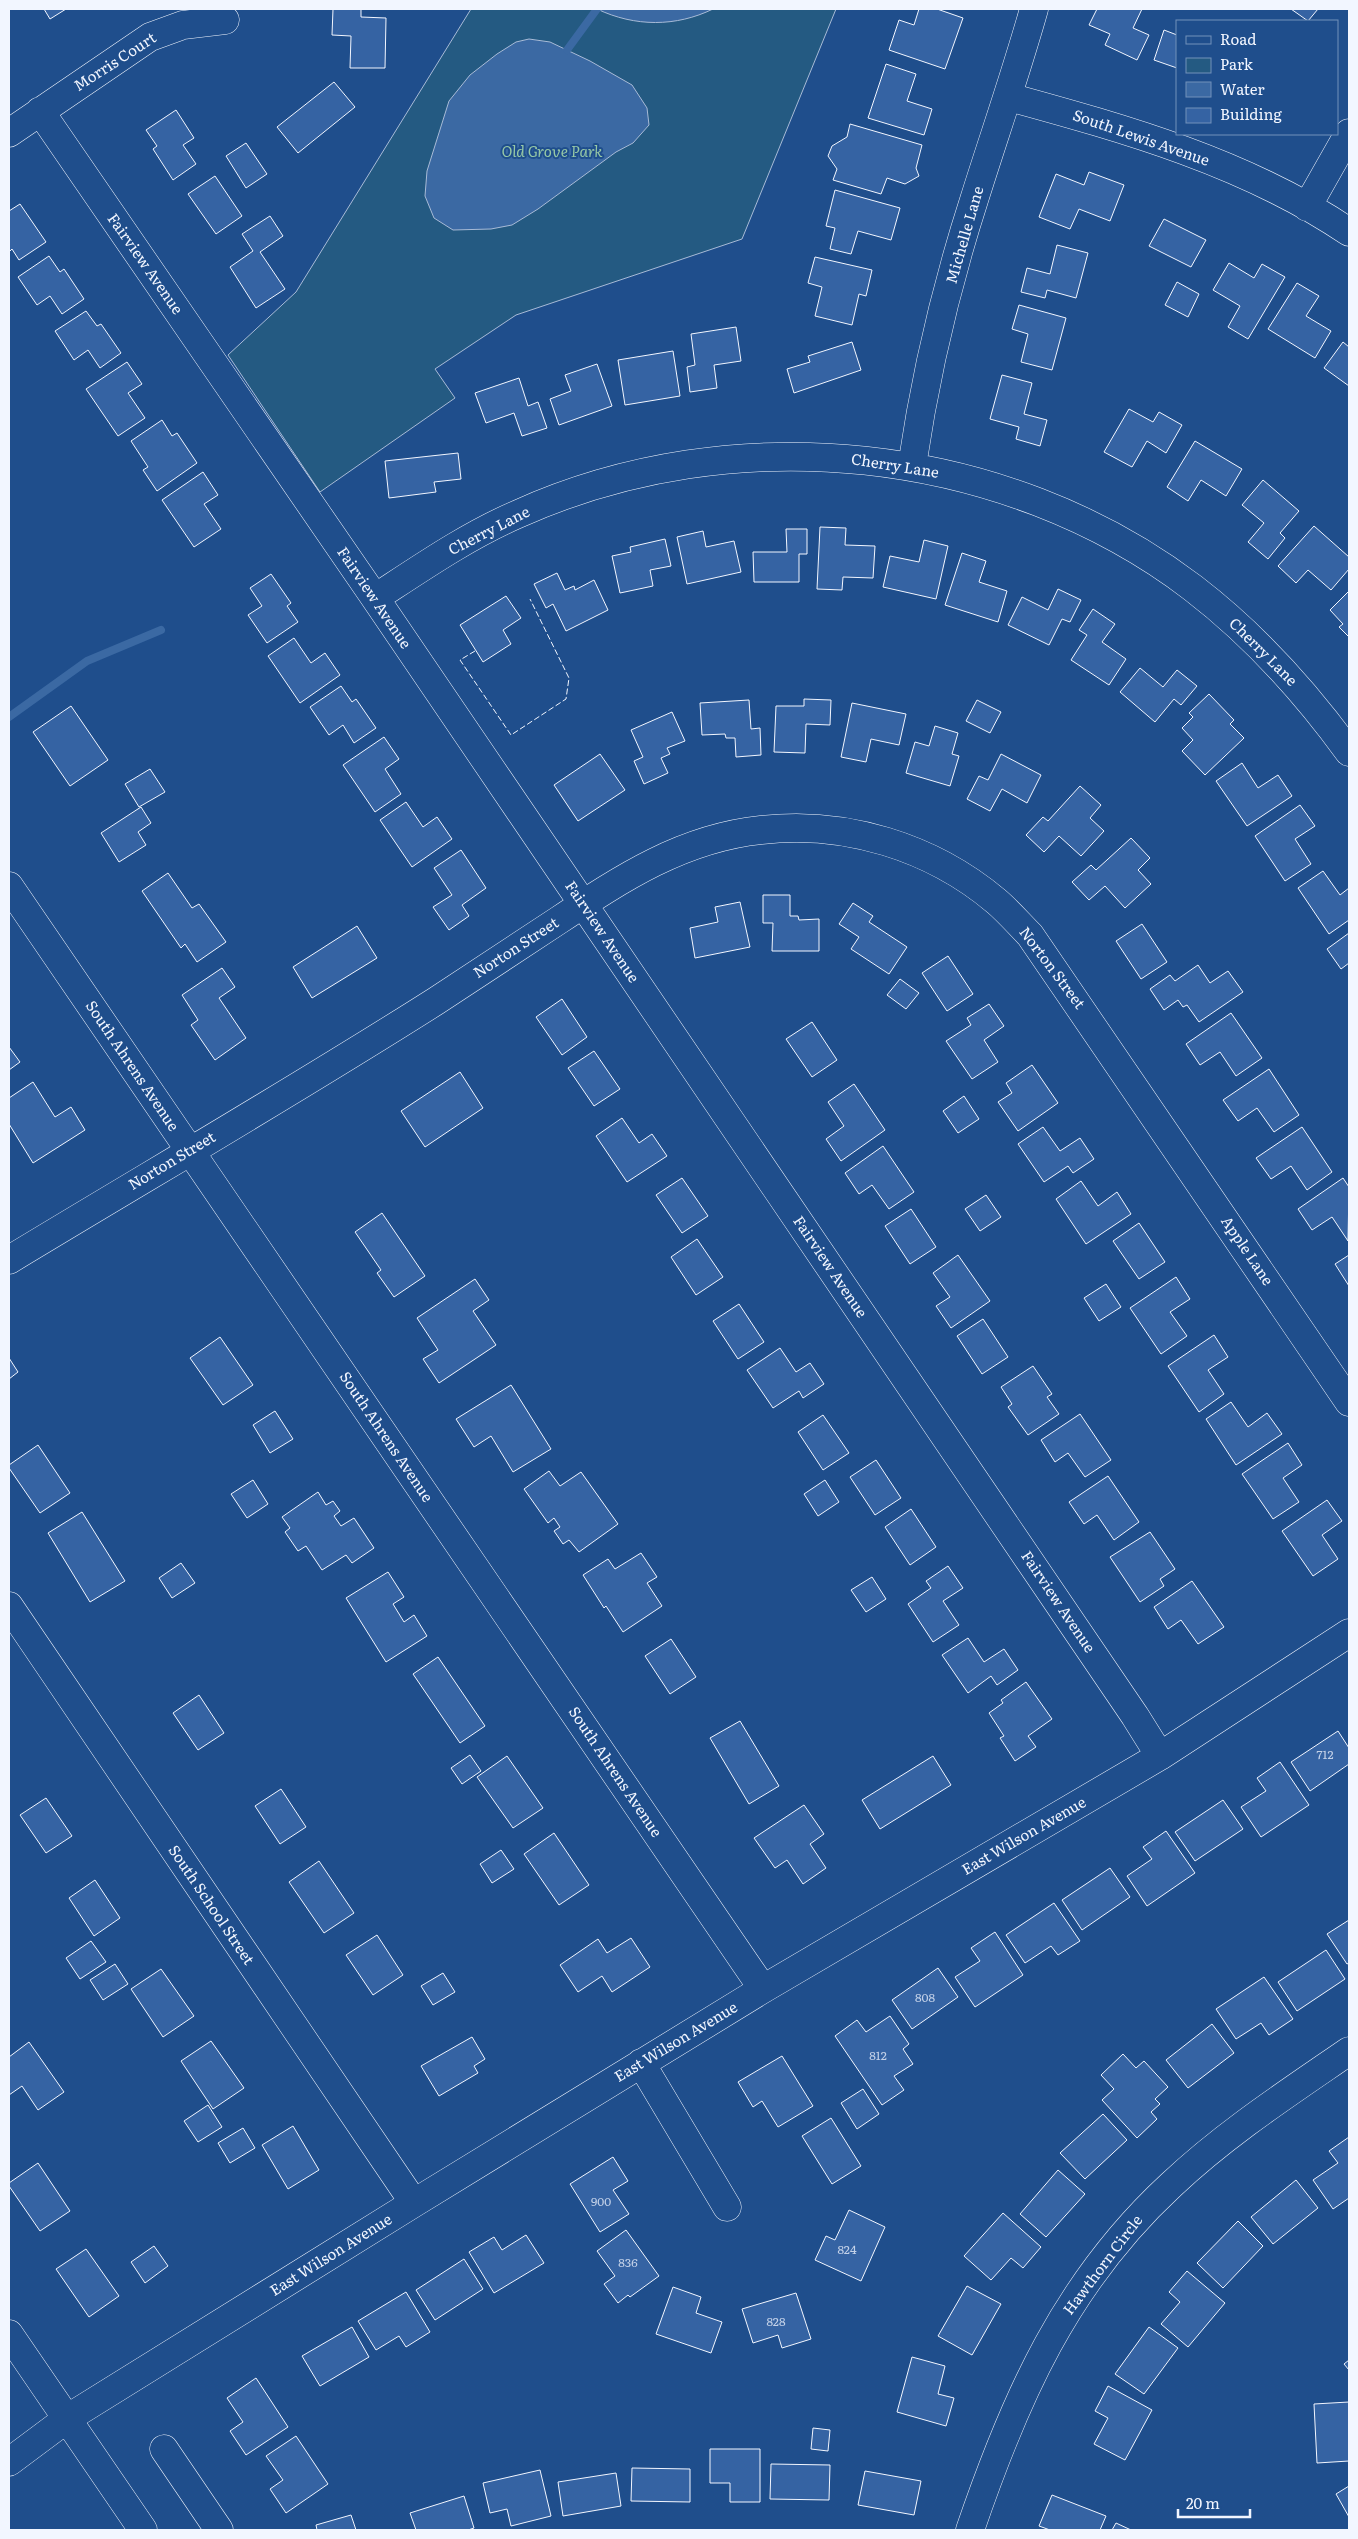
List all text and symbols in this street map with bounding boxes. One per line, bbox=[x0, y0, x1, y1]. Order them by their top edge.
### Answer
legend bbox=[1176, 20, 1338, 135]
street label: Morris Court bbox=[68, 25, 160, 96]
text: Road bbox=[1220, 27, 1256, 50]
text: Park bbox=[1220, 52, 1254, 75]
text: Water bbox=[1220, 77, 1265, 100]
street label: South Lewis Avenue bbox=[1070, 102, 1213, 171]
text: Building bbox=[1220, 102, 1282, 125]
park label: Old Grove Park bbox=[501, 139, 603, 162]
street label: Michelle Lane bbox=[939, 183, 989, 286]
street label: Fairview Avenue bbox=[103, 208, 190, 319]
street label: Cherry Lane bbox=[850, 446, 941, 483]
street label: Cherry Lane bbox=[444, 499, 533, 560]
street label: Fairview Avenue bbox=[332, 541, 418, 653]
street label: Cherry Lane bbox=[1225, 611, 1304, 691]
street label: Fairview Avenue bbox=[560, 875, 646, 987]
street label: Norton Street bbox=[468, 910, 563, 983]
street label: Norton Street bbox=[1015, 921, 1092, 1013]
street label: South Ahrens Avenue bbox=[81, 995, 186, 1135]
street label: Norton Street bbox=[123, 1125, 219, 1195]
street label: Fairview Avenue bbox=[788, 1210, 874, 1322]
street label: Apple Lane bbox=[1216, 1211, 1280, 1290]
street label: South Ahrens Avenue bbox=[335, 1366, 440, 1506]
street label: Fairview Avenue bbox=[1016, 1545, 1102, 1657]
street label: South Ahrens Avenue bbox=[564, 1701, 669, 1841]
house number: 712 bbox=[1316, 1745, 1334, 1763]
street label: East Wilson Avenue bbox=[957, 1790, 1090, 1880]
street label: South School Street bbox=[163, 1840, 261, 1969]
house number: 808 bbox=[915, 1988, 935, 2006]
street label: East Wilson Avenue bbox=[609, 1995, 741, 2087]
house number: 812 bbox=[869, 2046, 887, 2064]
house number: 900 bbox=[591, 2192, 611, 2210]
street label: East Wilson Avenue bbox=[265, 2207, 396, 2301]
street label: Hawthorn Circle bbox=[1056, 2209, 1147, 2319]
house number: 824 bbox=[837, 2240, 857, 2258]
house number: 836 bbox=[618, 2253, 638, 2271]
house number: 828 bbox=[766, 2312, 786, 2330]
scale bar bbox=[1178, 2486, 1250, 2518]
text: 20 m bbox=[1186, 2491, 1220, 2514]

